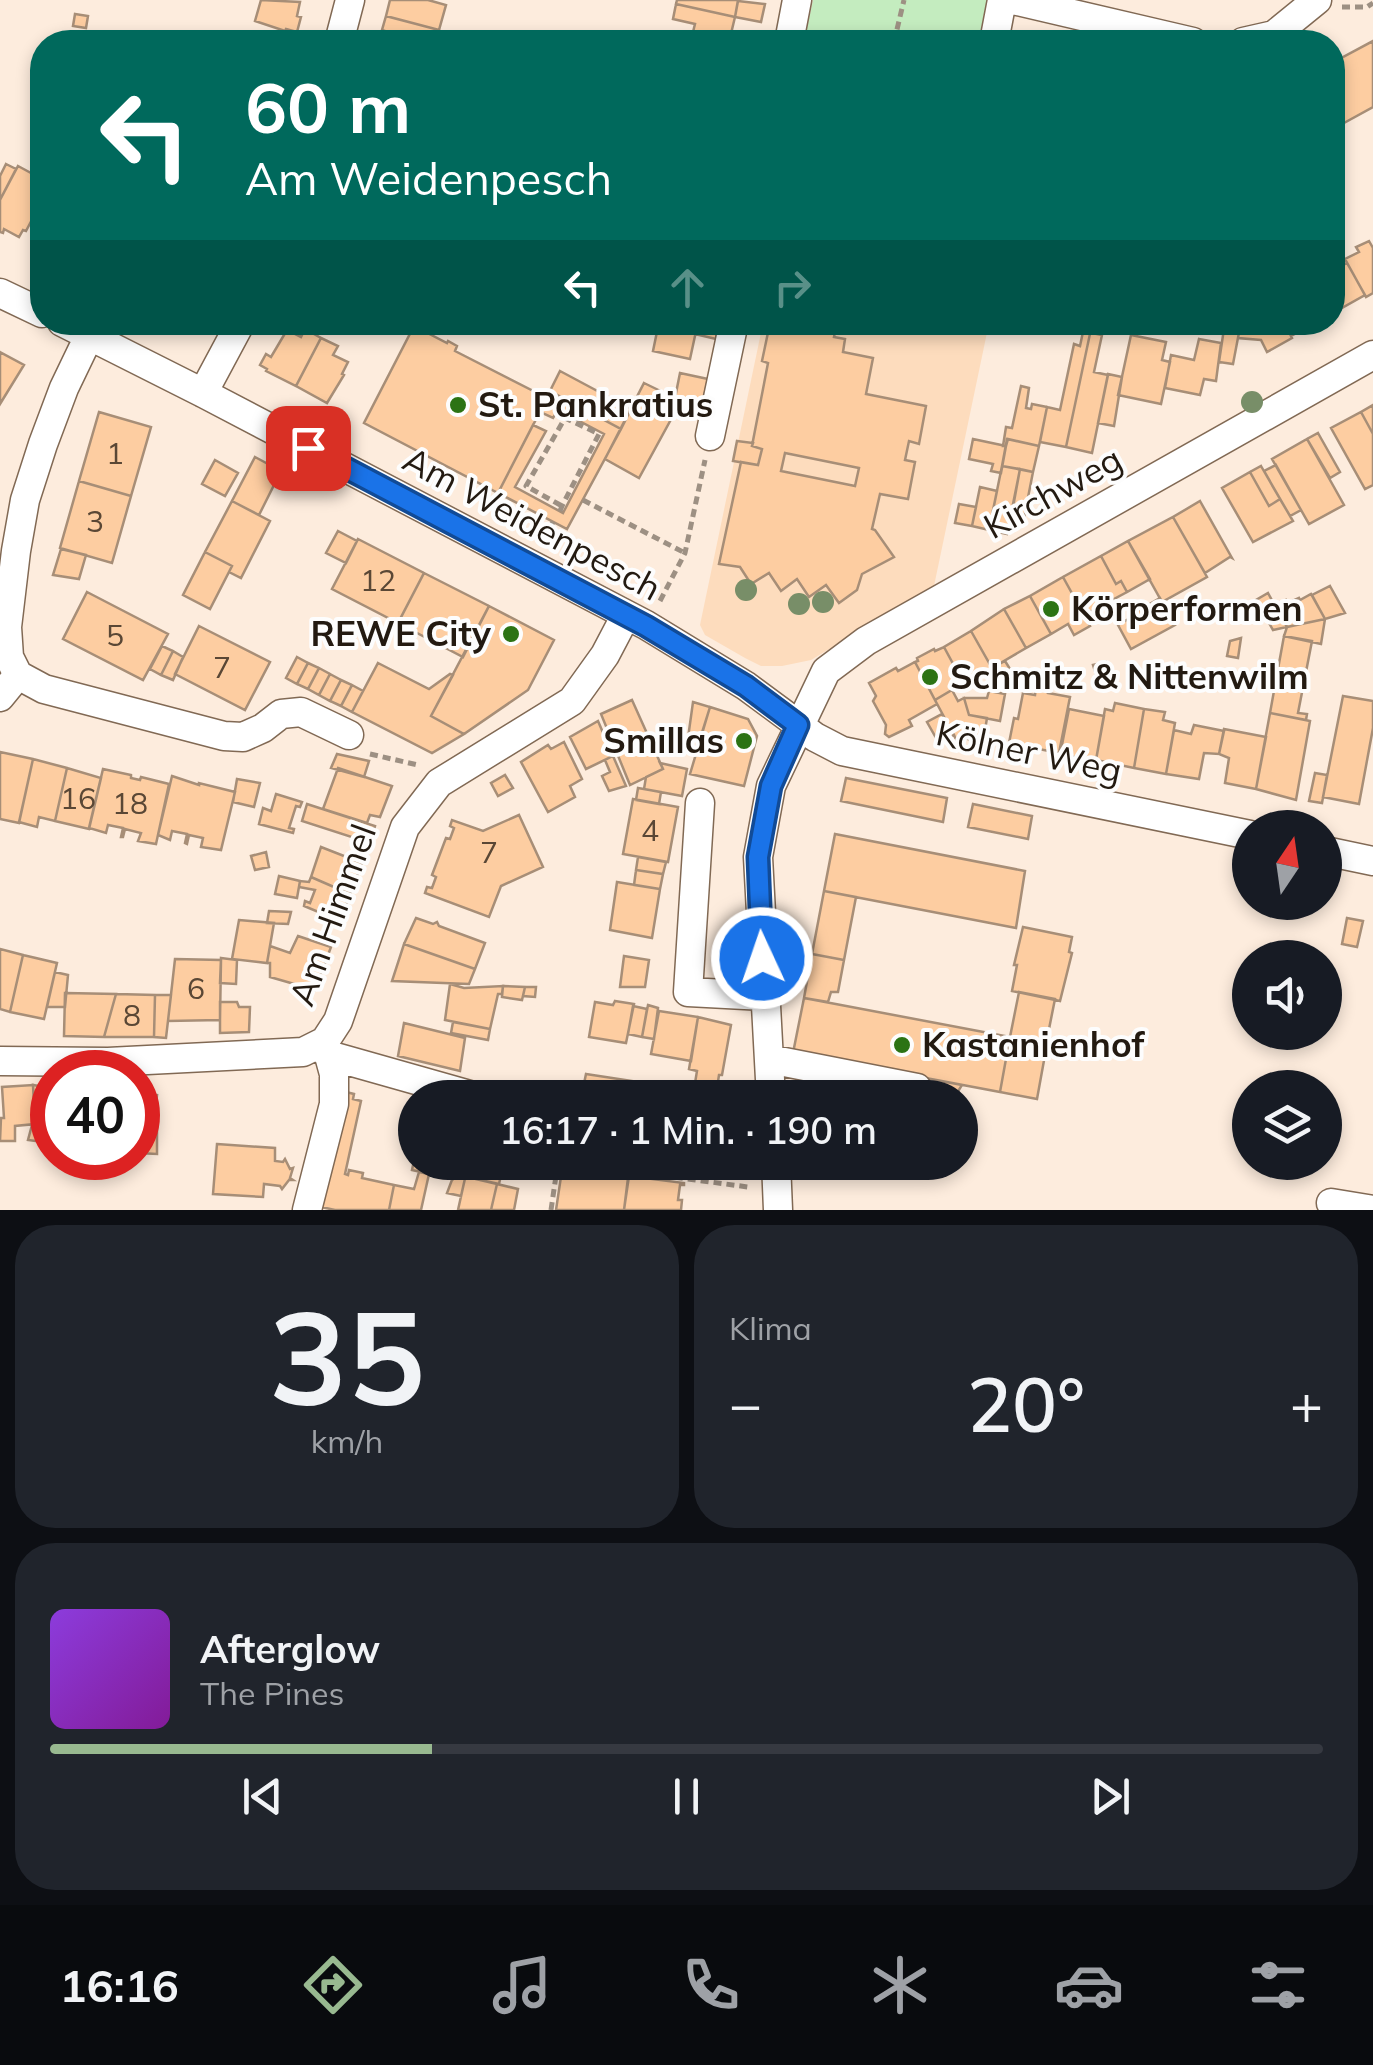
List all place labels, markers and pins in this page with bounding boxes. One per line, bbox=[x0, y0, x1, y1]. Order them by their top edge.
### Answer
place label: St. Pankratius bbox=[478, 382, 713, 426]
marker: St. Pankratius bbox=[447, 394, 469, 416]
pin bbox=[266, 406, 351, 491]
place label: Körperformen bbox=[1071, 586, 1303, 630]
marker: Körperformen bbox=[1040, 598, 1062, 620]
place label: REWE City bbox=[310, 611, 492, 655]
marker: REWE City bbox=[500, 623, 522, 645]
place label: Schmitz & Nittenwilm bbox=[950, 654, 1309, 698]
marker: Schmitz & Nittenwilm bbox=[919, 666, 941, 688]
place label: Smillas bbox=[603, 718, 724, 762]
marker: Smillas bbox=[733, 730, 755, 752]
place label: Kastanienhof bbox=[922, 1022, 1146, 1066]
marker: Kastanienhof bbox=[891, 1034, 913, 1056]

